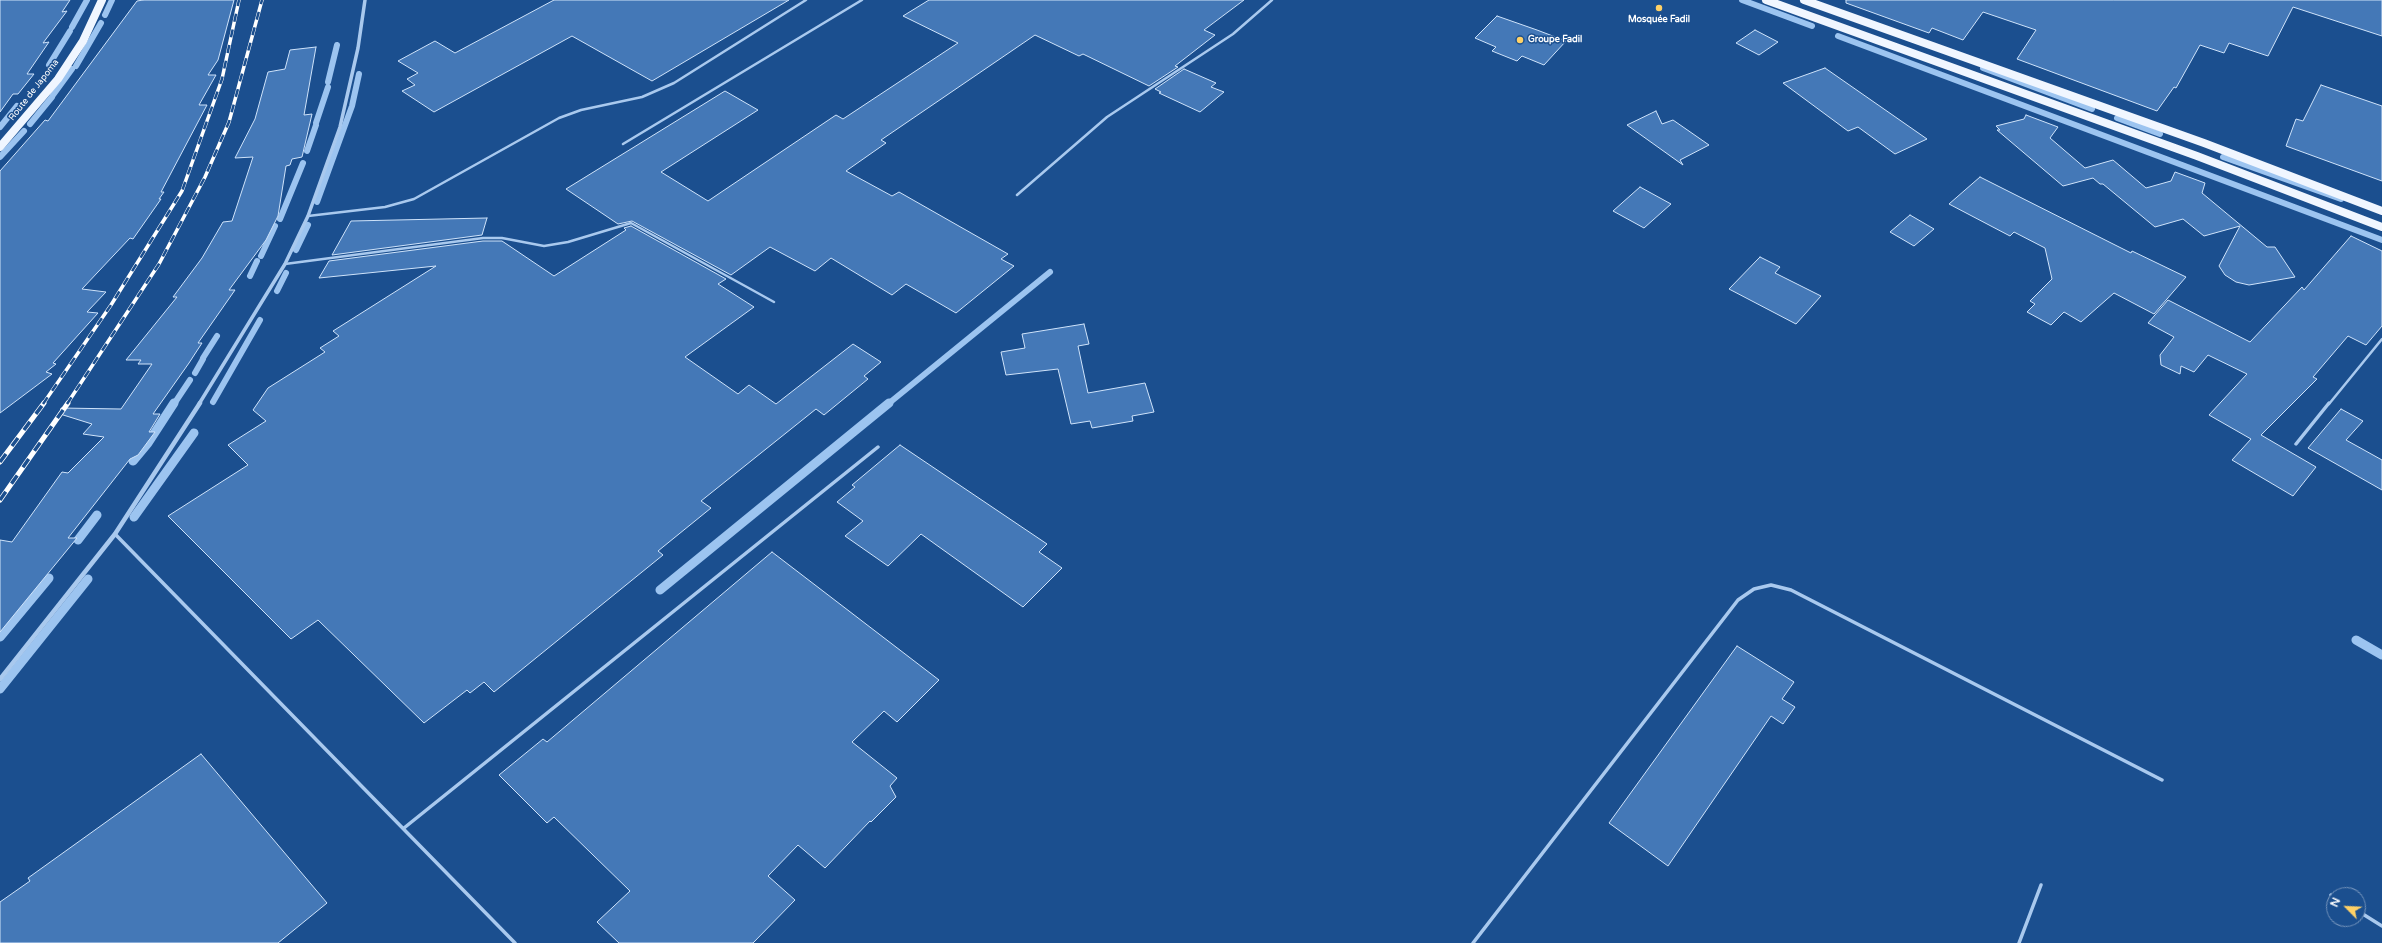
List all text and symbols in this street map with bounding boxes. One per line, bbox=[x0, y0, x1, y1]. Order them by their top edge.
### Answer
marker: Mosquée Fadil bbox=[1654, 3, 1664, 13]
place label: Mosquée Fadil bbox=[1628, 15, 1690, 25]
marker: Groupe Fadil bbox=[1515, 35, 1525, 45]
place label: Groupe Fadil bbox=[1528, 35, 1582, 45]
street label: Route de Japoma bbox=[7, 57, 61, 123]
north arrow bbox=[2326, 887, 2366, 927]
text: N bbox=[2328, 896, 2343, 909]

